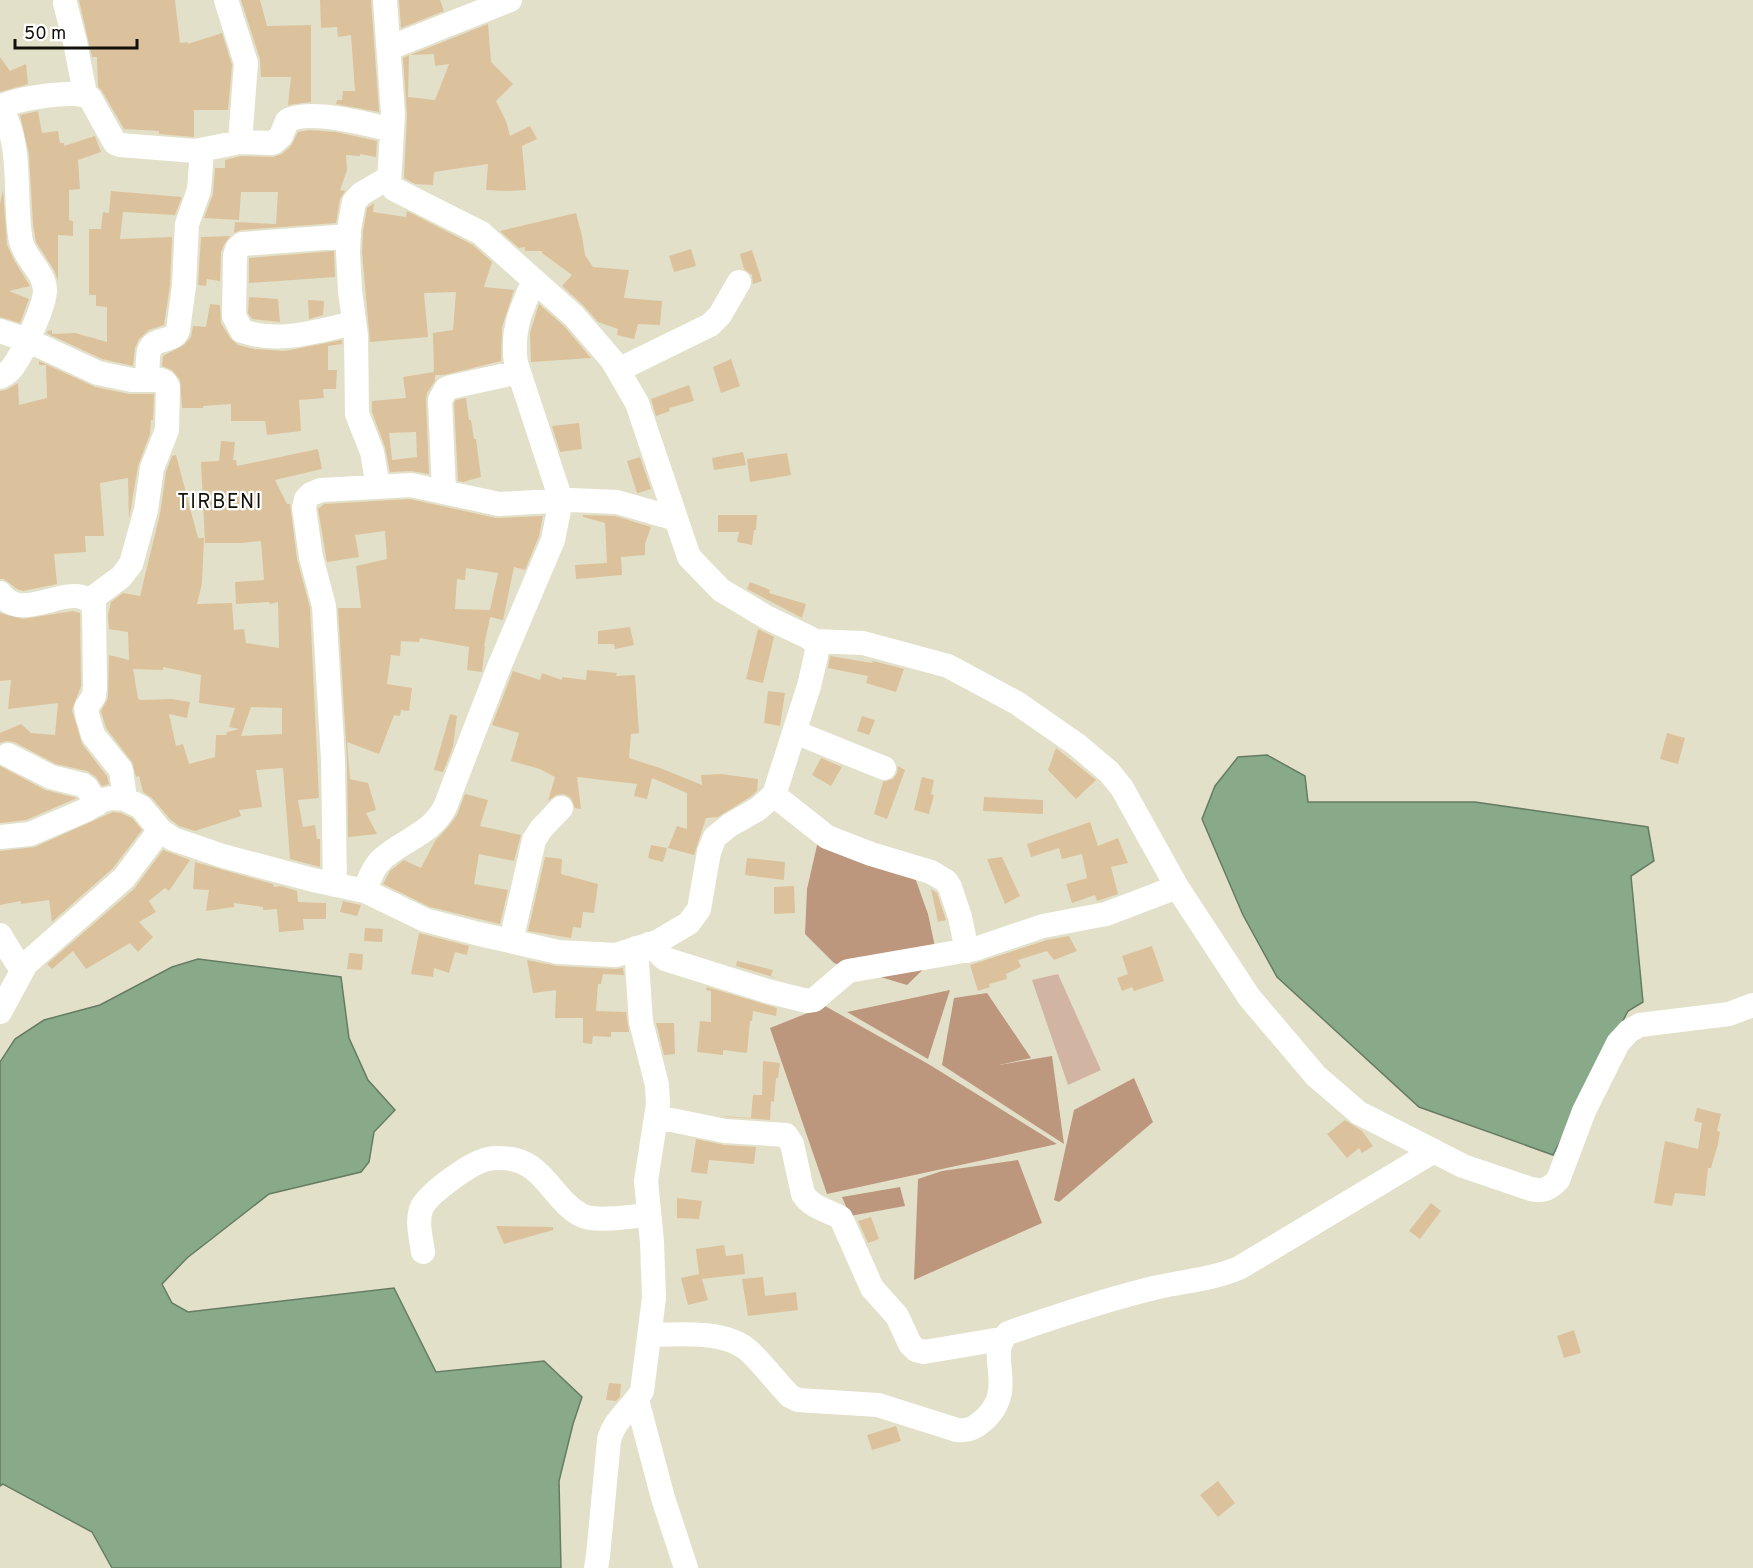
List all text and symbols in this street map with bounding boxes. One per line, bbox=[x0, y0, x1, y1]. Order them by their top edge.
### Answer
scale bar bbox=[15, 12, 136, 50]
text: 50 m bbox=[24, 23, 66, 46]
district label: TIRBENI bbox=[177, 490, 263, 516]

